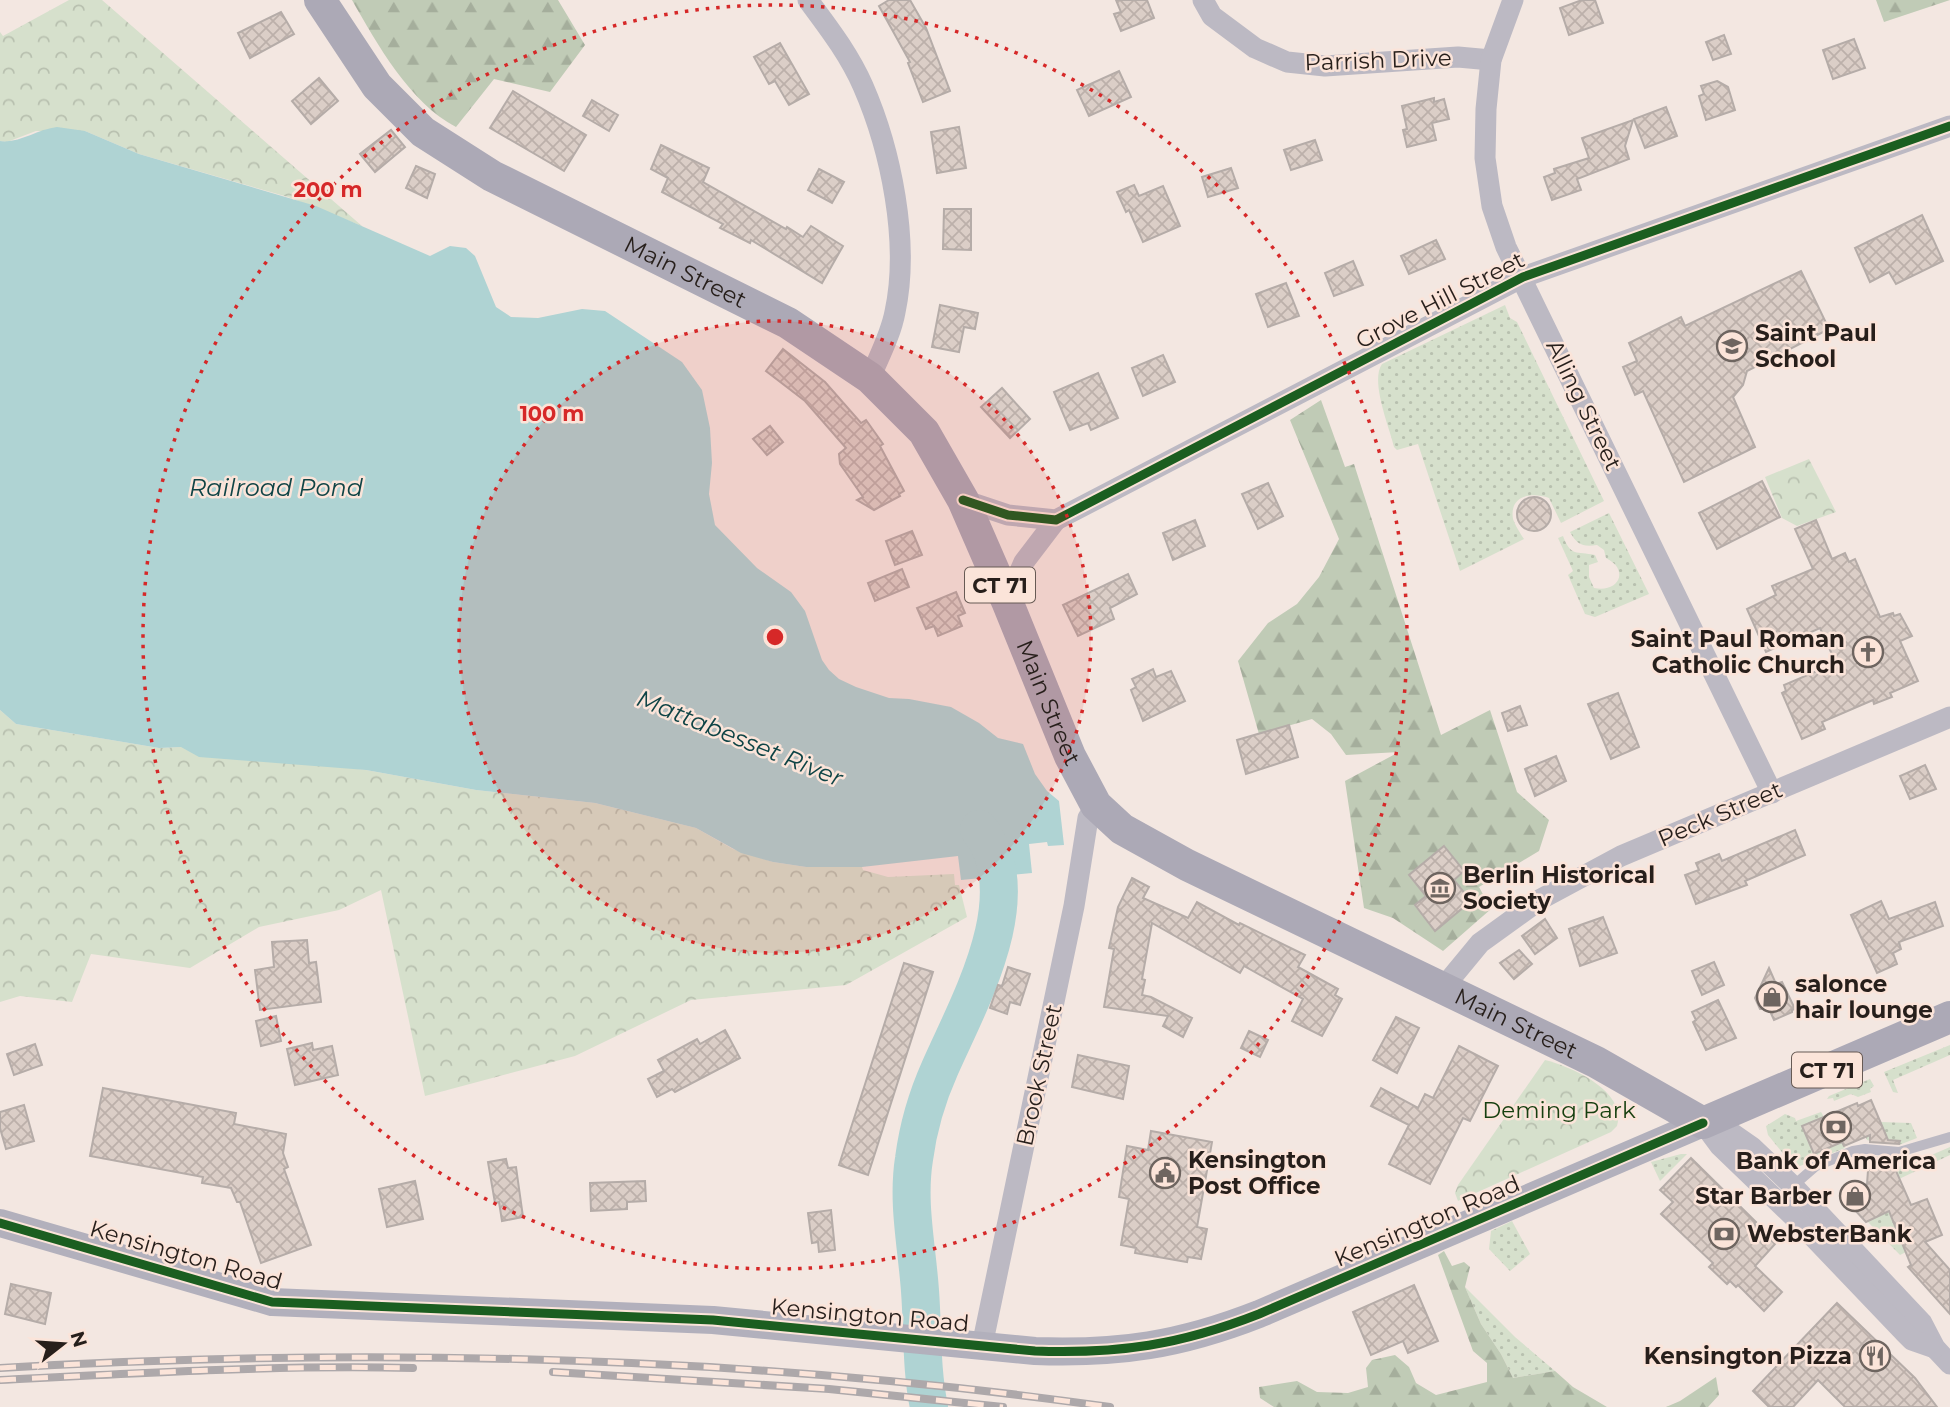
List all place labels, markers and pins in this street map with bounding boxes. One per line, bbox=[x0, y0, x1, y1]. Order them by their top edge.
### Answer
place label: Saint Paul School bbox=[1755, 319, 1877, 373]
school or university icon: Saint Paul School bbox=[1715, 329, 1749, 363]
centre of rings bbox=[763, 625, 787, 649]
place label: Saint Paul Roman Catholic Church bbox=[1631, 625, 1845, 679]
church icon: Saint Paul Roman Catholic Church bbox=[1851, 635, 1885, 669]
place label: Berlin Historical Society bbox=[1463, 861, 1655, 915]
museum icon: Berlin Historical Society bbox=[1423, 871, 1457, 905]
place label: salonce hair lounge bbox=[1795, 970, 1933, 1024]
shop icon: salonce hair lounge bbox=[1755, 980, 1789, 1014]
bank icon: Bank of America bbox=[1819, 1110, 1853, 1144]
place label: Kensington Post Office bbox=[1188, 1146, 1327, 1200]
place label: Bank of America bbox=[1736, 1147, 1936, 1175]
public building icon: Kensington Post Office bbox=[1148, 1156, 1182, 1190]
shop icon: Star Barber bbox=[1838, 1179, 1872, 1213]
place label: Star Barber bbox=[1695, 1182, 1832, 1210]
bank icon: WebsterBank bbox=[1707, 1217, 1741, 1251]
place label: WebsterBank bbox=[1747, 1220, 1913, 1248]
restaurant icon: Kensington Pizza bbox=[1858, 1339, 1892, 1373]
place label: Kensington Pizza bbox=[1644, 1342, 1852, 1370]

